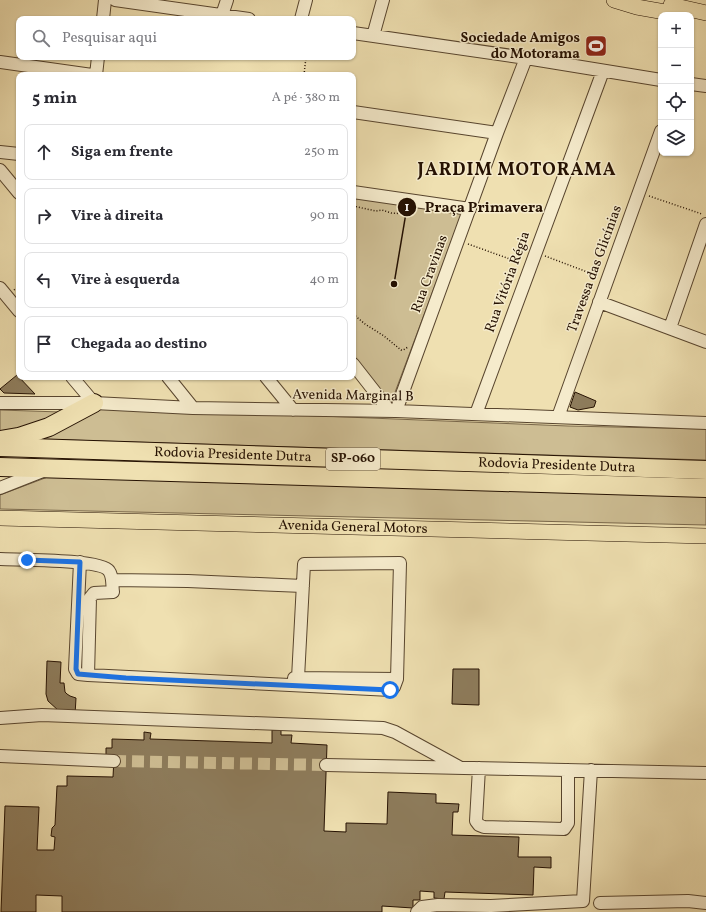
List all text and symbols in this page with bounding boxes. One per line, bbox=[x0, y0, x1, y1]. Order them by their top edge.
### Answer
map controls bbox=[658, 12, 694, 156]
button: + bbox=[658, 12, 694, 48]
search box bbox=[16, 16, 356, 60]
icon: search bbox=[30, 27, 52, 49]
text: Pesquisar aqui bbox=[62, 28, 157, 49]
place label: Sociedade Amigos do Motorama bbox=[461, 29, 580, 64]
sports icon: Sociedade Amigos do Motorama bbox=[583, 33, 609, 59]
button: − bbox=[658, 48, 694, 84]
button: locate bbox=[658, 84, 694, 120]
text: 5 min bbox=[32, 87, 77, 110]
text: A pé · 380 m bbox=[272, 89, 340, 107]
button: layers bbox=[658, 120, 694, 156]
icon: ahead bbox=[33, 141, 55, 163]
text: Siga em frente bbox=[71, 142, 173, 163]
text: 250 m bbox=[304, 143, 339, 161]
district label: JARDIM MOTORAMA bbox=[417, 158, 616, 183]
callout: Praça Primavera bbox=[397, 194, 551, 221]
text: Praça Primavera bbox=[425, 198, 543, 219]
text: 1 bbox=[405, 200, 410, 216]
street label: Travessa das Glicínias bbox=[563, 203, 627, 335]
icon: right bbox=[33, 205, 55, 227]
text: Vire à direita bbox=[71, 206, 163, 227]
text: 90 m bbox=[310, 207, 339, 225]
street label: Rua Vitória Régia bbox=[481, 229, 535, 335]
street label: Rua Cravinas bbox=[407, 232, 453, 316]
icon: left bbox=[33, 269, 55, 291]
text: Vire à esquerda bbox=[71, 270, 180, 291]
text: 40 m bbox=[310, 271, 339, 289]
icon: arrive bbox=[33, 333, 55, 355]
text: Chegada ao destino bbox=[71, 334, 207, 355]
street label: Avenida Marginal B bbox=[292, 385, 414, 407]
street label: Rodovia Presidente Dutra bbox=[154, 443, 312, 467]
road number: SP-060 bbox=[326, 448, 380, 470]
street label: Rodovia Presidente Dutra bbox=[478, 453, 636, 477]
street label: Avenida General Motors bbox=[278, 516, 428, 538]
route end bbox=[18, 551, 36, 569]
route start bbox=[381, 681, 399, 699]

